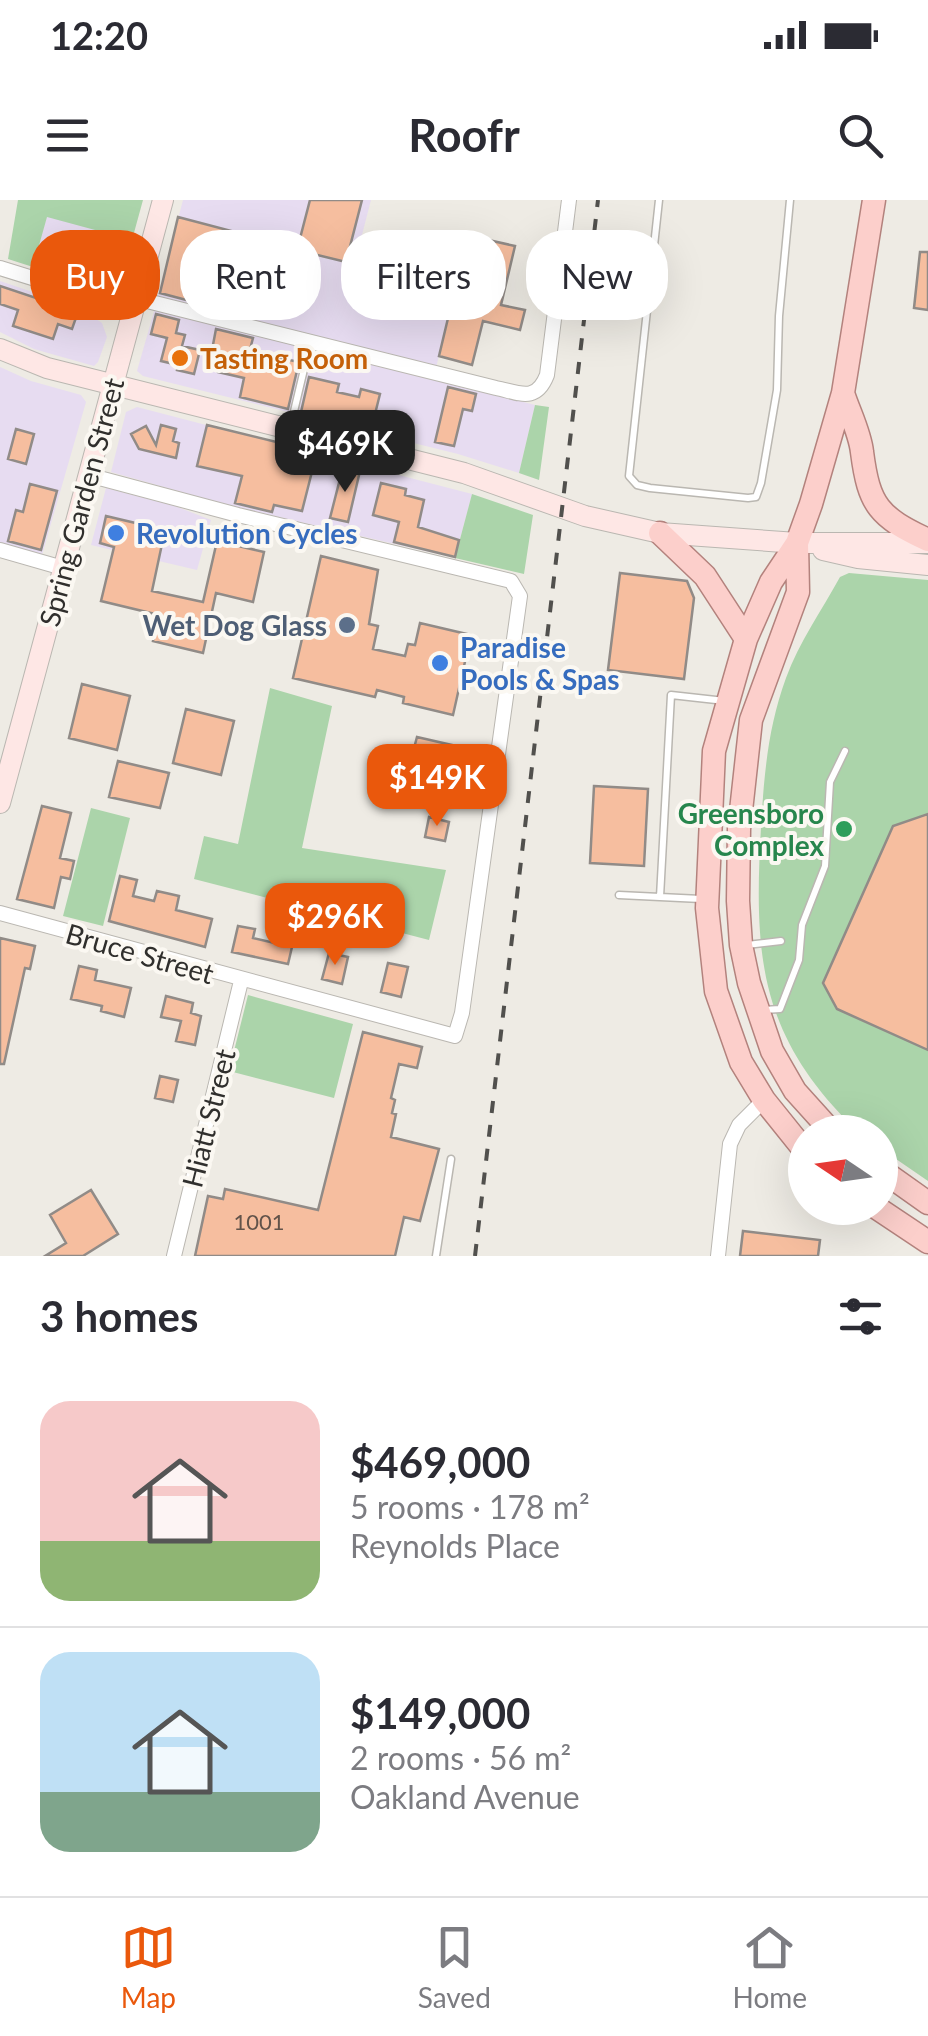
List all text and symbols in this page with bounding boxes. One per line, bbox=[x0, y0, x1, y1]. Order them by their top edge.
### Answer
text: 12:20 bbox=[50, 12, 148, 58]
icon: menu bbox=[40, 108, 95, 163]
text: Roofr bbox=[408, 108, 520, 162]
icon: search bbox=[833, 108, 888, 163]
chip: Buy bbox=[30, 230, 160, 320]
chip: Rent bbox=[180, 230, 321, 320]
chip: Filters bbox=[341, 230, 506, 320]
chip: New bbox=[526, 230, 668, 320]
place label: Tasting Room bbox=[200, 341, 368, 375]
marker: Tasting Room bbox=[169, 347, 191, 369]
street label: Spring Garden Street bbox=[31, 374, 131, 630]
pin: $469K bbox=[275, 410, 415, 495]
text: $469K bbox=[297, 423, 393, 462]
place label: Revolution Cycles bbox=[136, 516, 358, 550]
marker: Revolution Cycles bbox=[105, 522, 127, 544]
place label: Wet Dog Glass bbox=[143, 608, 327, 642]
marker: Wet Dog Glass bbox=[336, 614, 358, 636]
place label: Paradise Pools & Spas bbox=[460, 630, 620, 696]
marker: Paradise Pools & Spas bbox=[429, 652, 451, 674]
pin: $149K bbox=[367, 744, 507, 829]
text: $149K bbox=[389, 757, 485, 796]
place label: Greensboro Complex bbox=[678, 796, 824, 862]
marker: Greensboro Complex bbox=[833, 818, 855, 840]
pin: $296K bbox=[265, 883, 405, 968]
text: $296K bbox=[287, 896, 383, 935]
street label: Bruce Street bbox=[62, 916, 218, 990]
street label: Hiatt Street bbox=[174, 1045, 242, 1191]
north arrow bbox=[788, 1115, 898, 1225]
map controls bbox=[788, 1115, 898, 1225]
house number: 1001 bbox=[233, 1208, 285, 1235]
icon: filters bbox=[833, 1289, 888, 1344]
text: 3 homes bbox=[40, 1291, 198, 1341]
text: $469,000 bbox=[350, 1437, 530, 1487]
icon: home bbox=[120, 1441, 240, 1561]
text: 5 rooms · 178 m² bbox=[350, 1487, 590, 1526]
text: Reynolds Place bbox=[350, 1526, 560, 1565]
text: $149,000 bbox=[350, 1688, 530, 1738]
icon: home bbox=[120, 1692, 240, 1812]
text: 2 rooms · 56 m² bbox=[350, 1738, 571, 1777]
text: Oakland Avenue bbox=[350, 1777, 580, 1816]
tab: Map bbox=[121, 1920, 176, 2014]
tab: Saved bbox=[418, 1920, 491, 2014]
tab: Home bbox=[733, 1920, 807, 2014]

